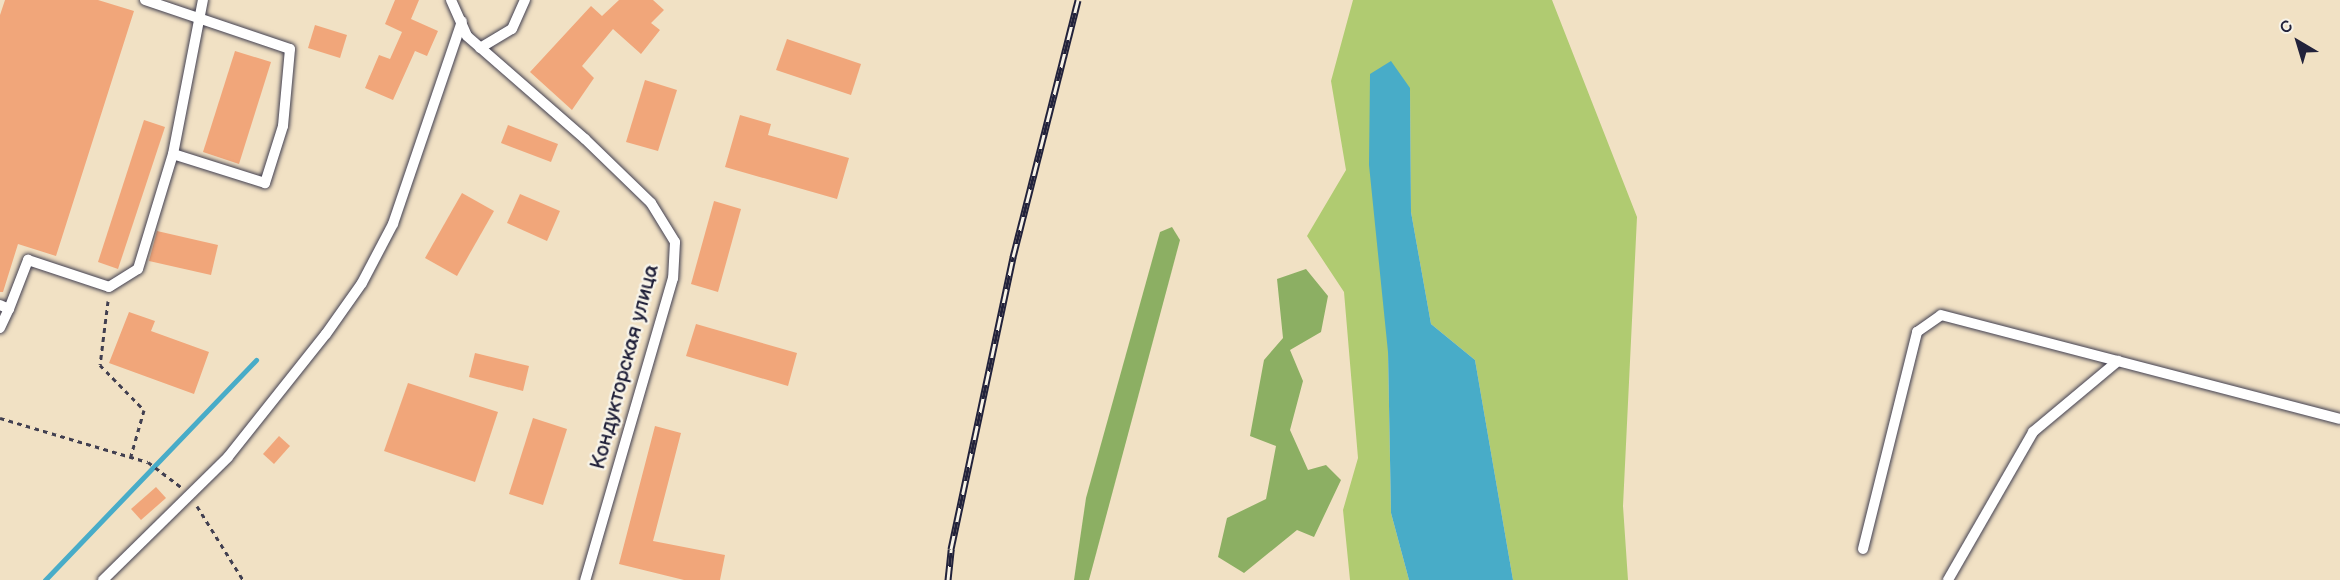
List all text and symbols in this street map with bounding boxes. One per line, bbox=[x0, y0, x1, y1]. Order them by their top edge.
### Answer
north arrow bbox=[2268, 12, 2328, 72]
text: С bbox=[2276, 17, 2297, 38]
street label: Кондукторская улица bbox=[586, 262, 664, 472]

